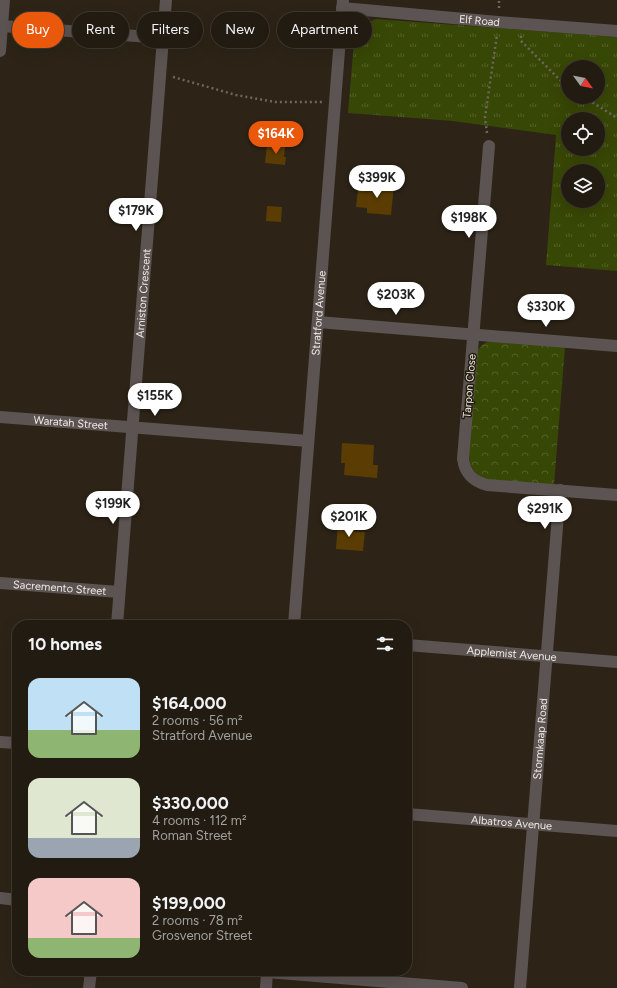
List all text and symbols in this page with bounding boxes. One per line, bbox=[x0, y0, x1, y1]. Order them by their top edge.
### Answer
chip: Buy bbox=[12, 12, 64, 48]
chip: Rent bbox=[72, 12, 129, 48]
chip: Filters bbox=[137, 12, 203, 48]
chip: New bbox=[211, 12, 269, 48]
chip: Apartment bbox=[277, 12, 372, 48]
street label: Elf Road bbox=[458, 13, 500, 29]
north arrow bbox=[561, 60, 605, 104]
map controls bbox=[561, 60, 605, 208]
button: locate bbox=[561, 112, 605, 156]
pin: $164K bbox=[248, 121, 304, 155]
text: $164K bbox=[257, 126, 295, 141]
button: layers bbox=[561, 164, 605, 208]
pin: $399K bbox=[349, 165, 405, 199]
text: $399K bbox=[358, 170, 396, 185]
pin: $179K bbox=[108, 198, 164, 232]
text: $179K bbox=[118, 203, 154, 218]
pin: $198K bbox=[441, 205, 497, 239]
text: $198K bbox=[451, 210, 487, 225]
street label: Arniston Crescent bbox=[134, 248, 154, 338]
street label: Stratford Avenue bbox=[309, 270, 329, 356]
pin: $203K bbox=[368, 282, 424, 316]
text: $203K bbox=[376, 287, 416, 302]
pin: $330K bbox=[518, 294, 574, 328]
text: $330K bbox=[527, 299, 565, 314]
street label: Tarpon Close bbox=[460, 353, 479, 419]
pin: $155K bbox=[127, 383, 183, 417]
text: $155K bbox=[137, 388, 173, 403]
street label: Waratah Street bbox=[33, 414, 108, 432]
pin: $199K bbox=[85, 491, 141, 525]
text: $199K bbox=[95, 496, 131, 511]
pin: $291K bbox=[517, 496, 573, 530]
text: $291K bbox=[527, 501, 563, 516]
pin: $201K bbox=[321, 504, 377, 538]
text: $201K bbox=[330, 509, 368, 524]
street label: Sacremento Street bbox=[13, 578, 107, 598]
icon: filters bbox=[374, 633, 396, 655]
text: 10 homes bbox=[28, 634, 102, 654]
street label: Applemist Avenue bbox=[466, 644, 557, 664]
text: $164,000 bbox=[152, 693, 227, 713]
icon: home bbox=[60, 694, 108, 742]
street label: Stormkaap Road bbox=[531, 698, 550, 780]
text: 2 rooms · 56 m² bbox=[152, 713, 243, 728]
text: Stratford Avenue bbox=[152, 728, 252, 743]
text: $330,000 bbox=[152, 793, 229, 813]
icon: home bbox=[60, 794, 108, 842]
text: 4 rooms · 112 m² bbox=[152, 813, 247, 828]
street label: Albatros Avenue bbox=[471, 813, 553, 833]
text: Roman Street bbox=[152, 828, 232, 843]
text: $199,000 bbox=[152, 893, 226, 913]
icon: home bbox=[60, 894, 108, 942]
text: 2 rooms · 78 m² bbox=[152, 913, 243, 928]
text: Grosvenor Street bbox=[152, 928, 252, 943]

